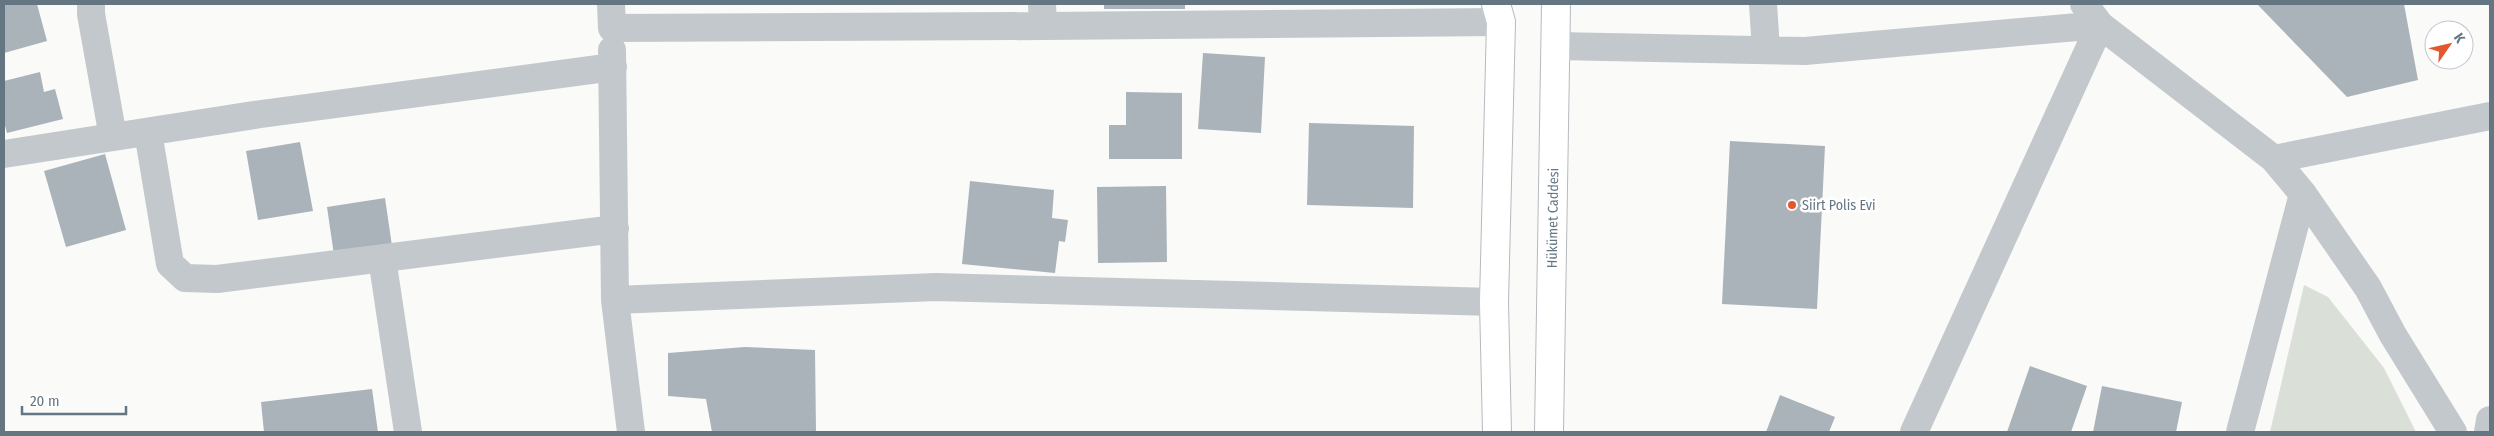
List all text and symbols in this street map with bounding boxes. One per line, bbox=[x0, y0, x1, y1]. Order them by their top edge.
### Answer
north arrow bbox=[2424, 20, 2474, 70]
text: K bbox=[2450, 30, 2469, 47]
street label: Hükümet Caddesi bbox=[1544, 168, 1562, 268]
place label: Siirt Polis Evi bbox=[1802, 197, 1876, 214]
marker: Siirt Polis Evi bbox=[1786, 199, 1798, 211]
scale bar bbox=[22, 384, 126, 416]
text: 20 m bbox=[30, 392, 60, 410]

